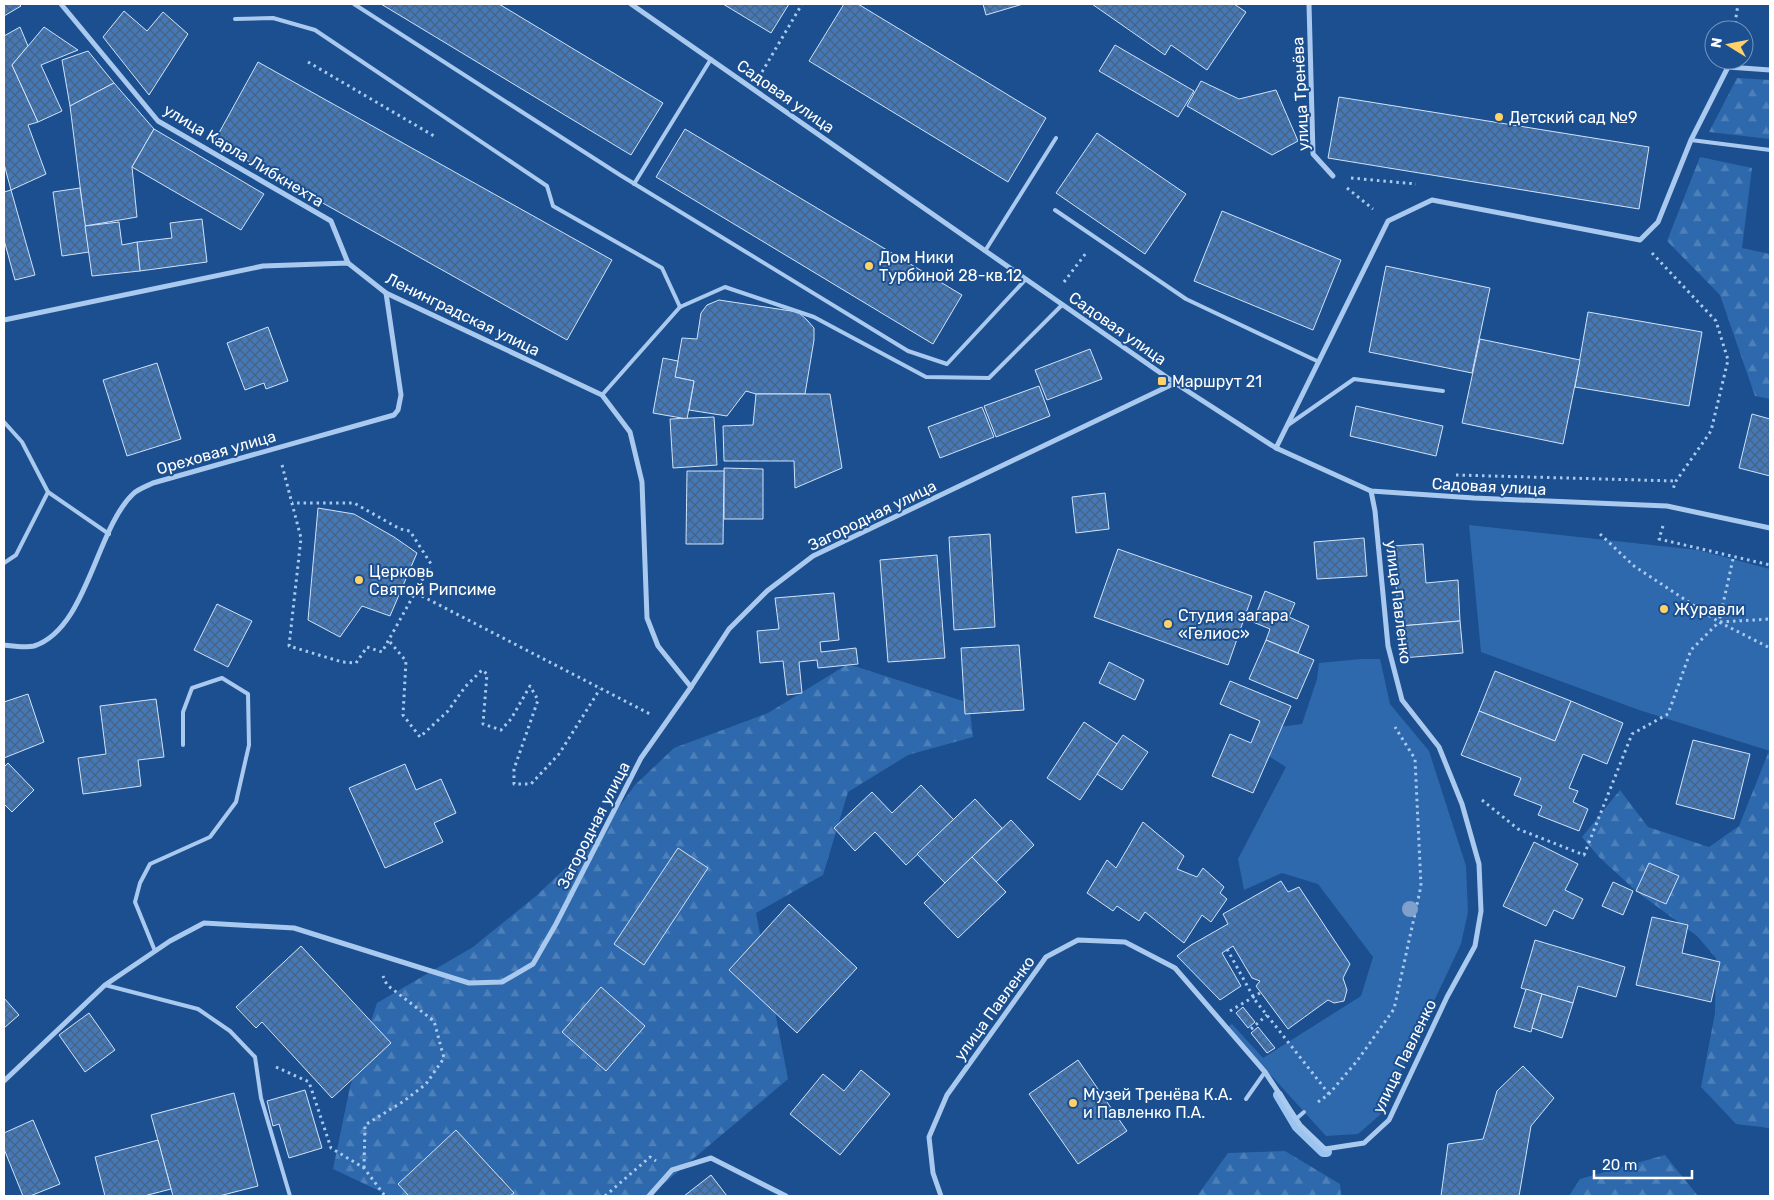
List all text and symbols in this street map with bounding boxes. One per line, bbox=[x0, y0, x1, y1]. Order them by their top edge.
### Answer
north arrow bbox=[1704, 20, 1754, 70]
street label: улица Тренёва bbox=[1288, 36, 1313, 152]
text: N bbox=[1707, 36, 1726, 49]
street label: Садовая улица bbox=[733, 56, 838, 137]
street label: улица Карла Либкнехта bbox=[160, 100, 327, 211]
place label: Детский сад №9 bbox=[1509, 108, 1637, 127]
marker: Детский сад №9 bbox=[1493, 111, 1505, 123]
place label: Дом Ники Турбиной 28-кв.12 bbox=[879, 248, 1022, 285]
marker: Дом Ники Турбиной 28-кв.12 bbox=[863, 260, 875, 272]
street label: Ленинградская улица bbox=[383, 269, 543, 360]
street label: Садовая улица bbox=[1065, 288, 1170, 369]
place label: Маршрут 21 bbox=[1172, 372, 1262, 391]
marker: Маршрут 21 bbox=[1156, 375, 1168, 387]
street label: Ореховая улица bbox=[154, 426, 278, 479]
street label: Садовая улица bbox=[1431, 474, 1547, 499]
street label: Загородная улица bbox=[805, 476, 939, 555]
street label: улица Павленко bbox=[1381, 539, 1416, 665]
place label: Церковь Святой Рипсиме bbox=[369, 562, 496, 599]
marker: Церковь Святой Рипсиме bbox=[353, 574, 365, 586]
place label: Журавли bbox=[1674, 600, 1745, 619]
marker: Журавли bbox=[1658, 603, 1670, 615]
place label: Студия загара «Гелиос» bbox=[1178, 606, 1289, 643]
marker: Студия загара «Гелиос» bbox=[1162, 618, 1174, 630]
street label: Загородная улица bbox=[553, 758, 634, 892]
street label: улица Павленко bbox=[950, 952, 1039, 1064]
street label: улица Павленко bbox=[1369, 996, 1440, 1116]
place label: Музей Тренёва К.А. и Павленко П.А. bbox=[1083, 1085, 1233, 1122]
marker: Музей Тренёва К.А. и Павленко П.А. bbox=[1067, 1097, 1079, 1109]
scale bar bbox=[1594, 1148, 1692, 1180]
text: 20 m bbox=[1602, 1156, 1637, 1174]

